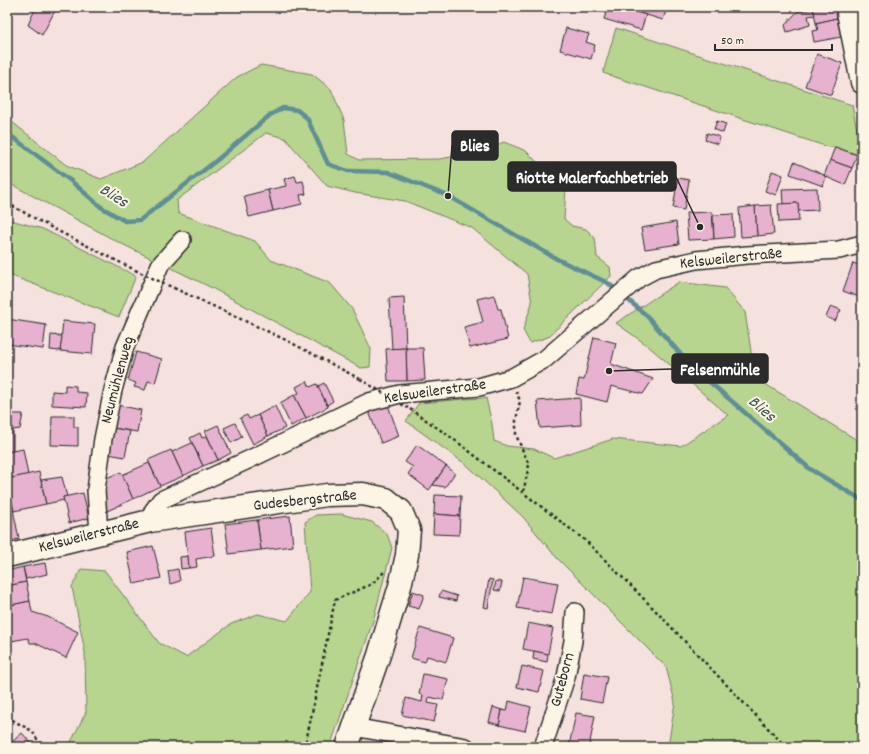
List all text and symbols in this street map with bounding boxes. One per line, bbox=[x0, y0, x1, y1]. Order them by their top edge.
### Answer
scale bar bbox=[715, 26, 832, 52]
text: 50 m bbox=[721, 33, 744, 50]
callout: Blies bbox=[452, 131, 498, 160]
text: Blies bbox=[460, 136, 490, 160]
callout: Riotte Malerfachbetrieb bbox=[508, 162, 676, 191]
text: Riotte Malerfachbetrieb bbox=[516, 168, 669, 192]
water label: Blies bbox=[94, 179, 133, 216]
street label: Kelsweilerstraße bbox=[679, 242, 783, 276]
street label: Neumühlenweg bbox=[95, 334, 141, 426]
callout: Felsenmühle bbox=[672, 354, 768, 383]
text: Felsenmühle bbox=[680, 360, 760, 384]
street label: Kelsweilerstraße bbox=[383, 373, 487, 411]
water label: Blies bbox=[742, 391, 781, 429]
street label: Gudesbergstraße bbox=[252, 484, 358, 518]
street label: Kelsweilerstraße bbox=[36, 512, 142, 560]
street label: Guteborn bbox=[545, 650, 581, 710]

